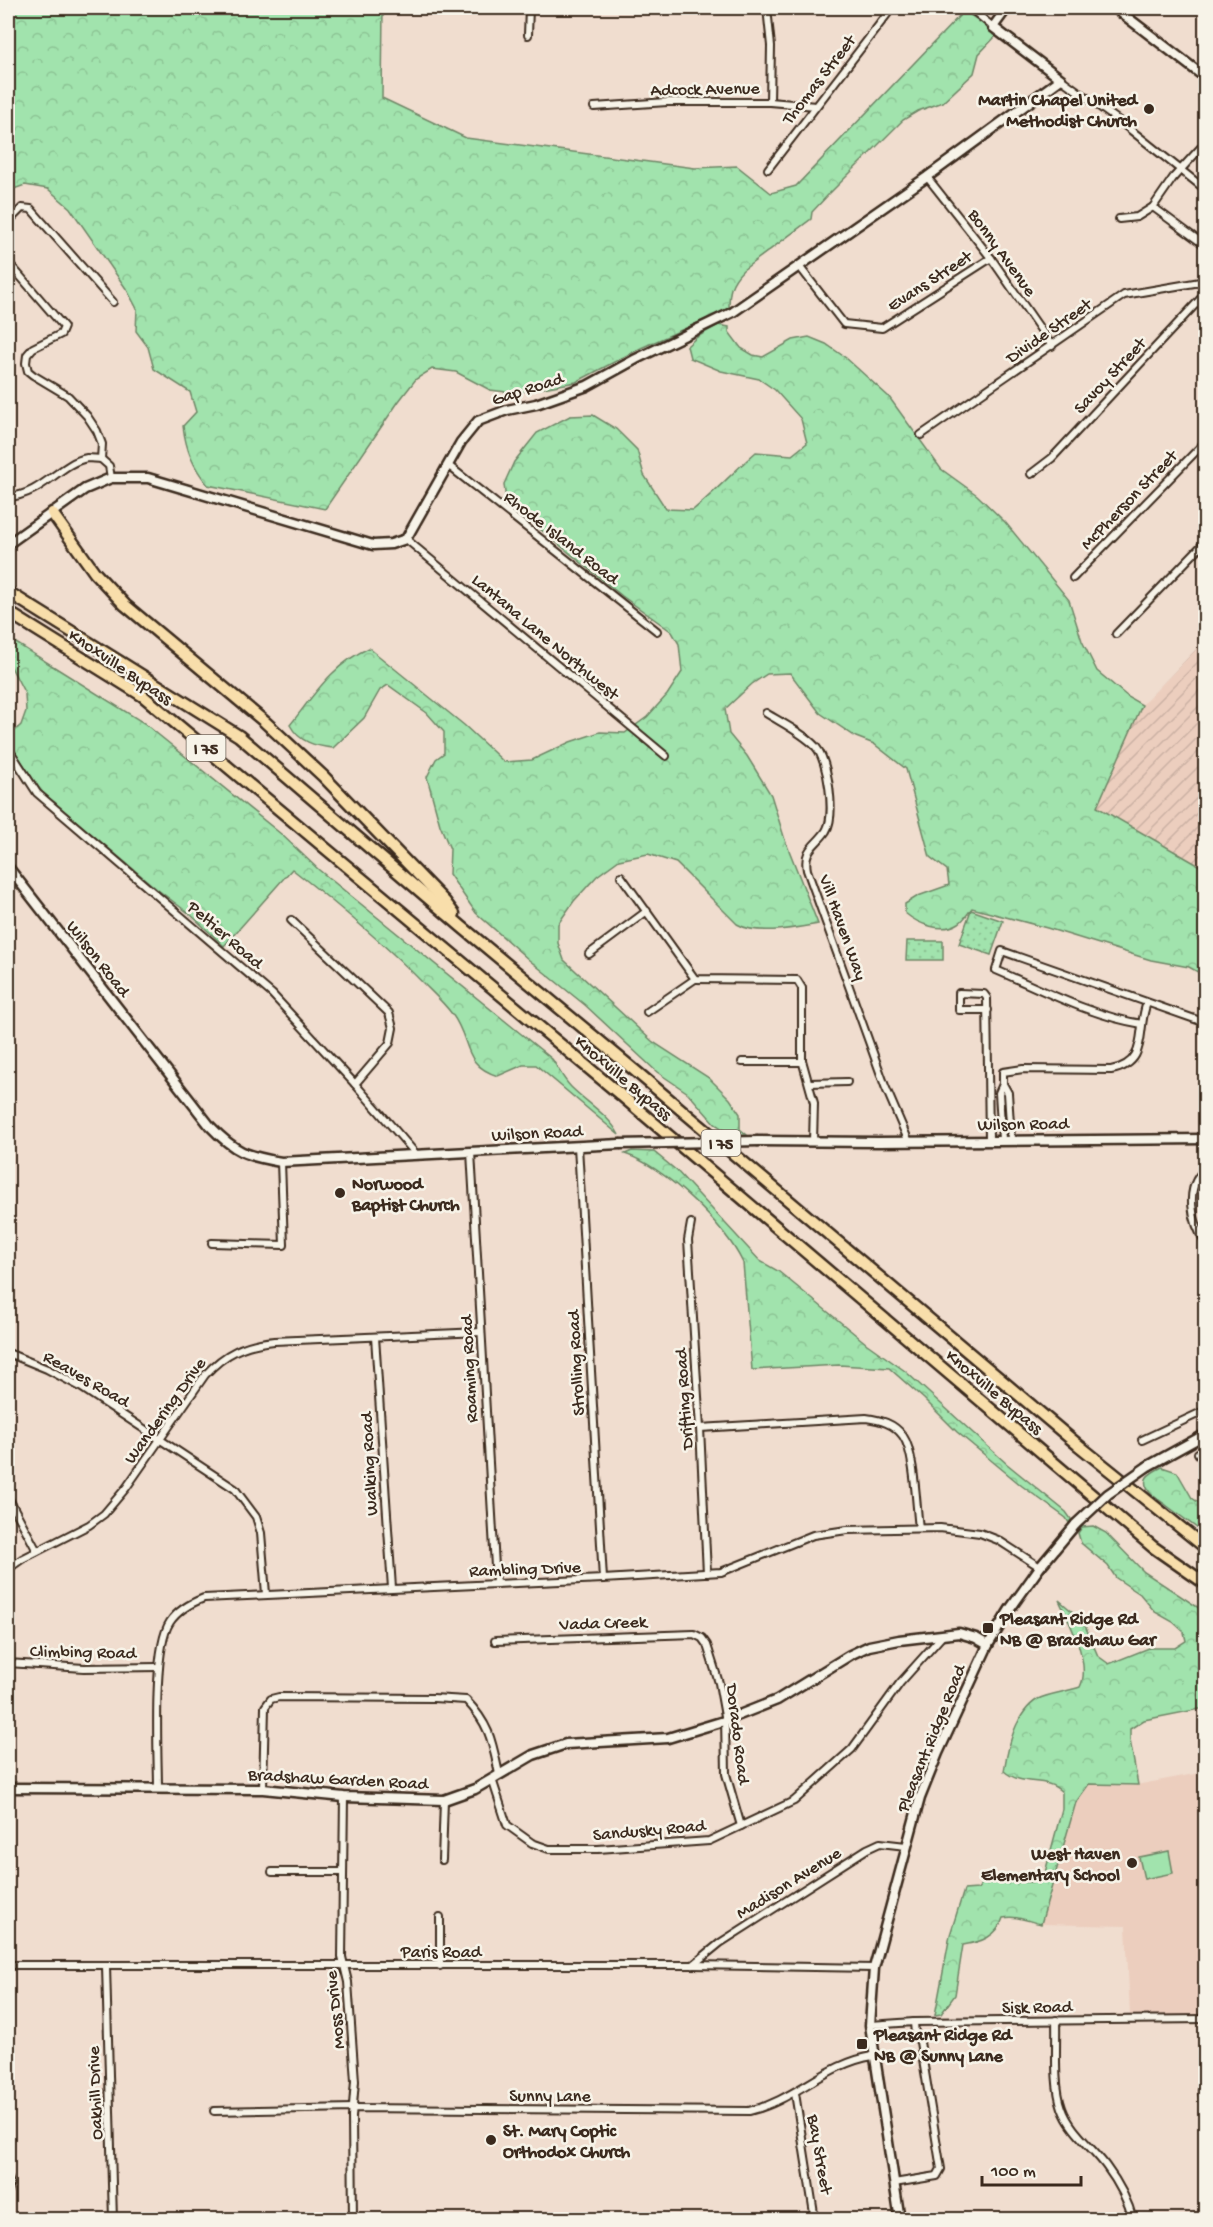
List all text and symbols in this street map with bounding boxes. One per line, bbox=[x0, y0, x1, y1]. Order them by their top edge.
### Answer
street label: Thomas Street bbox=[778, 30, 862, 130]
street label: Adcock Avenue bbox=[650, 79, 761, 102]
place label: Martin Chapel United Methodist Church bbox=[978, 91, 1139, 133]
marker: Martin Chapel United Methodist Church bbox=[1142, 102, 1156, 116]
street label: Bonny Avenue bbox=[962, 205, 1040, 302]
street label: Evans Street bbox=[884, 246, 978, 317]
street label: Divide Street bbox=[1002, 294, 1098, 370]
street label: Savoy Street bbox=[1070, 333, 1153, 419]
street label: Gap Road bbox=[489, 369, 567, 412]
street label: McPherson Street bbox=[1077, 445, 1184, 555]
street label: Rhode Island Road bbox=[499, 488, 623, 591]
street label: Lantana Lane Northwest bbox=[467, 570, 624, 707]
street label: Knoxville Bypass bbox=[64, 626, 177, 711]
road number: I 75 bbox=[186, 735, 226, 761]
street label: Vill Haven Way bbox=[813, 871, 870, 984]
street label: Peltier Road bbox=[181, 897, 268, 975]
street label: Wilson Road bbox=[61, 917, 134, 1003]
street label: Knoxville Bypass bbox=[569, 1032, 676, 1127]
street label: Wilson Road bbox=[977, 1114, 1070, 1137]
street label: Wilson Road bbox=[491, 1122, 585, 1147]
road number: I 75 bbox=[702, 1130, 740, 1156]
place label: Norwood Baptist Church bbox=[351, 1175, 460, 1217]
marker: Norwood Baptist Church bbox=[333, 1186, 347, 1200]
street label: Strolling Road bbox=[564, 1308, 591, 1416]
street label: Roaming Road bbox=[457, 1313, 484, 1423]
street label: Drifting Road bbox=[671, 1346, 700, 1451]
street label: Knoxville Bypass bbox=[940, 1346, 1047, 1441]
street label: Reaves Road bbox=[39, 1347, 134, 1414]
street label: Wandering Drive bbox=[120, 1354, 212, 1469]
street label: Walking Road bbox=[357, 1410, 384, 1516]
street label: Rambling Drive bbox=[469, 1558, 582, 1583]
place label: Pleasant Ridge Rd NB @ Bradshaw Gar bbox=[999, 1610, 1158, 1652]
street label: Vada Creek bbox=[558, 1612, 649, 1637]
marker: Pleasant Ridge Rd NB @ Bradshaw Gar bbox=[981, 1621, 995, 1635]
street label: Climbing Road bbox=[30, 1642, 138, 1665]
street label: Pleasant Ridge Road bbox=[893, 1661, 972, 1817]
street label: Dorado Road bbox=[720, 1682, 753, 1787]
street label: Bradshaw Garden Road bbox=[246, 1765, 430, 1796]
street label: Sandusky Road bbox=[592, 1816, 708, 1847]
street label: Madison Avenue bbox=[733, 1843, 846, 1925]
place label: West Haven Elementary School bbox=[981, 1845, 1120, 1887]
marker: West Haven Elementary School bbox=[1125, 1856, 1139, 1870]
street label: Paris Road bbox=[400, 1943, 483, 1964]
street label: Moss Drive bbox=[322, 1969, 351, 2050]
street label: Sisk Road bbox=[1002, 1997, 1074, 2020]
place label: Pleasant Ridge Rd NB @ Sunny Lane bbox=[873, 2026, 1014, 2068]
marker: Pleasant Ridge Rd NB @ Sunny Lane bbox=[855, 2037, 869, 2051]
street label: Oakhill Drive bbox=[84, 2045, 109, 2140]
street label: Sunny Lane bbox=[509, 2087, 591, 2108]
street label: Bay Street bbox=[801, 2112, 836, 2197]
place label: St. Mary Coptic Orthodox Church bbox=[503, 2122, 631, 2164]
marker: St. Mary Coptic Orthodox Church bbox=[484, 2133, 498, 2147]
scale bar bbox=[982, 2149, 1081, 2187]
text: 100 m bbox=[990, 2162, 1036, 2183]

